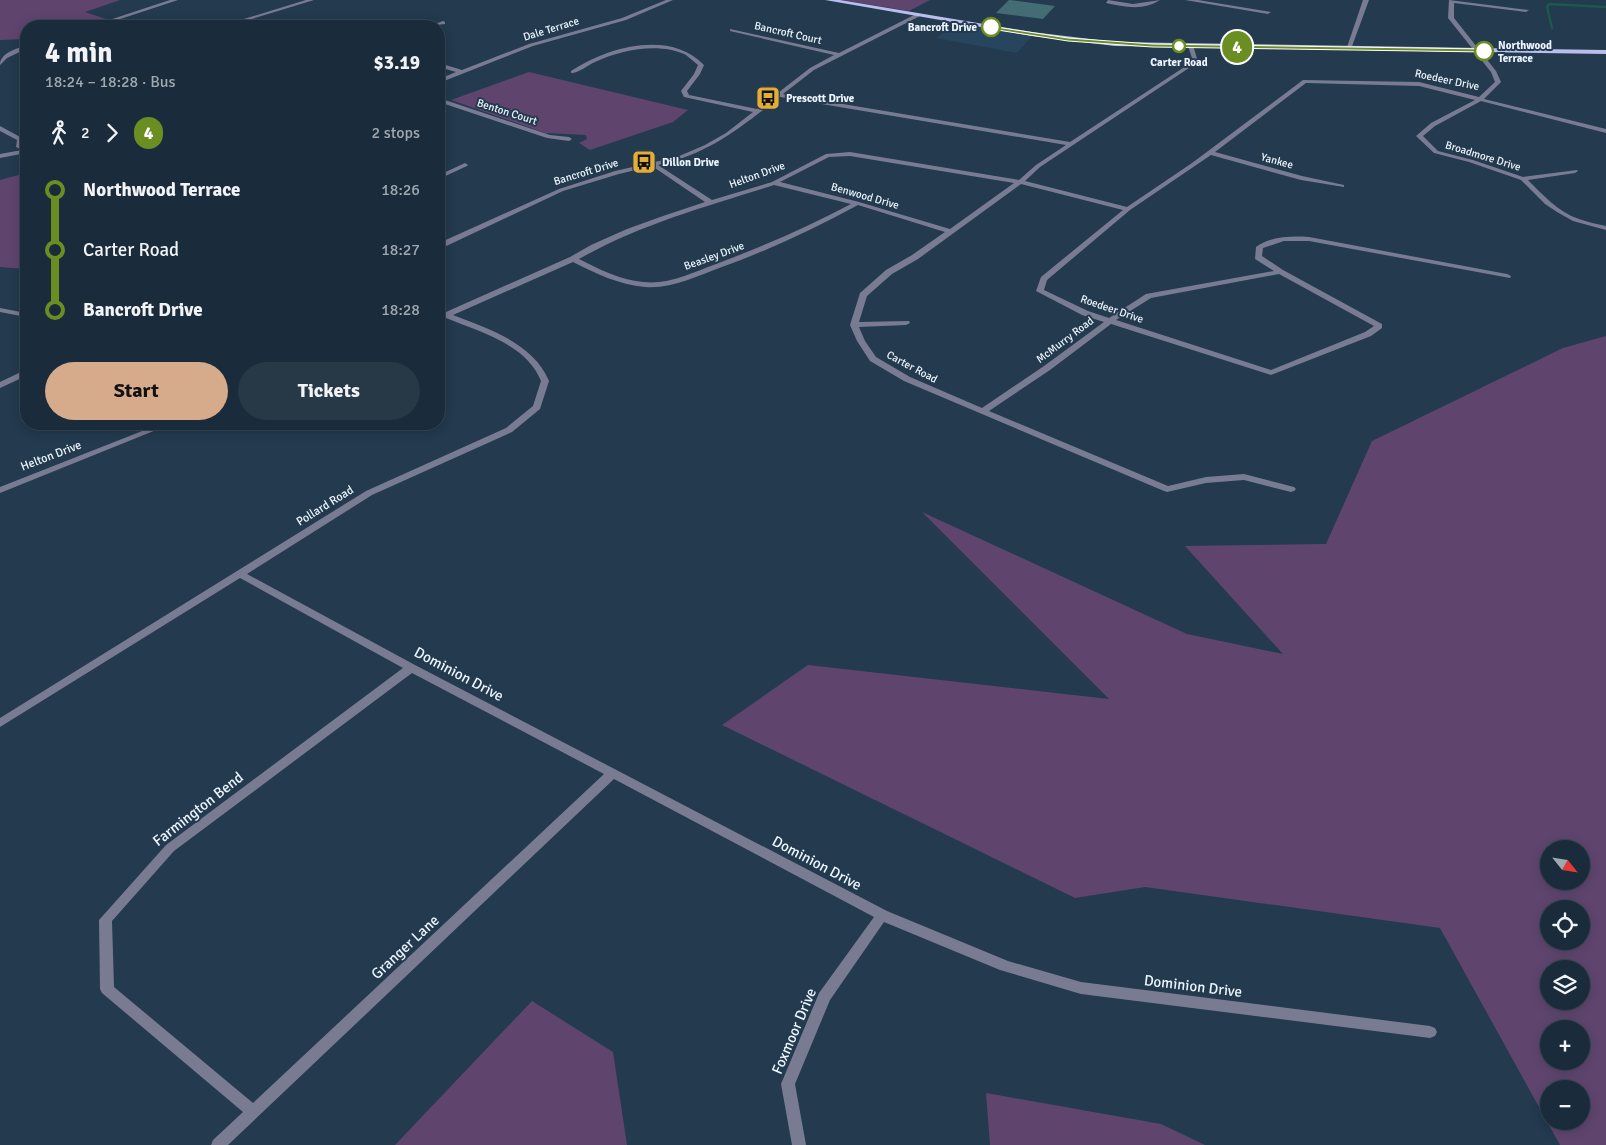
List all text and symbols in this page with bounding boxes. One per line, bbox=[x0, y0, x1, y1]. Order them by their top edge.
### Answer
street label: Dale Terrace bbox=[521, 14, 581, 44]
marker: Bancroft Drive bbox=[981, 17, 1001, 37]
street label: Bancroft Court bbox=[753, 19, 823, 47]
place label: Bancroft Drive bbox=[908, 21, 978, 34]
line badge: 4 bbox=[1221, 31, 1253, 63]
text: 4 min bbox=[45, 36, 113, 70]
text: 4 bbox=[1232, 36, 1242, 58]
marker: Carter Road bbox=[1172, 39, 1186, 53]
place label: Northwood Terrace bbox=[1498, 39, 1552, 65]
marker: Northwood Terrace bbox=[1474, 41, 1494, 61]
text: $3.19 bbox=[374, 51, 420, 75]
place label: Carter Road bbox=[1150, 56, 1208, 69]
street label: Roedeer Drive bbox=[1414, 67, 1480, 93]
text: 18:24 – 18:28 · Bus bbox=[45, 72, 176, 92]
bus stop icon: Prescott Drive bbox=[755, 85, 781, 111]
place label: Prescott Drive bbox=[786, 92, 855, 105]
street label: Benton Court bbox=[475, 96, 539, 128]
icon: walk bbox=[45, 119, 73, 147]
icon: forward bbox=[98, 119, 126, 147]
text: 4 bbox=[144, 122, 153, 144]
text: 2 bbox=[81, 123, 90, 143]
text: 2 stops bbox=[372, 123, 420, 143]
street label: Broadmore Drive bbox=[1444, 138, 1522, 174]
bus stop icon: Dillon Drive bbox=[631, 149, 657, 175]
street label: Yankee bbox=[1259, 150, 1295, 172]
street label: Bancroft Drive bbox=[552, 156, 620, 188]
place label: Dillon Drive bbox=[662, 156, 720, 169]
street label: Helton Drive bbox=[727, 159, 787, 191]
text: Northwood Terrace bbox=[83, 178, 240, 202]
text: 18:26 bbox=[381, 180, 420, 200]
street label: Benwood Drive bbox=[830, 180, 900, 212]
text: Carter Road bbox=[83, 238, 179, 262]
street label: Beasley Drive bbox=[682, 239, 746, 273]
text: 18:27 bbox=[381, 240, 420, 260]
street label: Roedeer Drive bbox=[1079, 292, 1145, 326]
text: Bancroft Drive bbox=[83, 298, 203, 322]
text: 18:28 bbox=[381, 300, 420, 320]
street label: McMurry Road bbox=[1034, 314, 1096, 366]
street label: Carter Road bbox=[884, 348, 940, 386]
button: Start bbox=[45, 362, 228, 420]
button: Tickets bbox=[238, 362, 420, 420]
street label: Helton Drive bbox=[19, 438, 83, 474]
street label: Pollard Road bbox=[294, 482, 356, 530]
street label: Dominion Drive bbox=[411, 643, 507, 705]
street label: Farmington Bend bbox=[149, 768, 247, 850]
street label: Dominion Drive bbox=[769, 832, 865, 894]
north arrow bbox=[1540, 840, 1590, 890]
map controls bbox=[1540, 840, 1590, 1130]
button: locate bbox=[1540, 900, 1590, 950]
street label: Granger Lane bbox=[367, 911, 443, 983]
button: layers bbox=[1540, 960, 1590, 1010]
street label: Dominion Drive bbox=[1143, 971, 1243, 1001]
street label: Foxmoor Drive bbox=[768, 985, 820, 1077]
button: + bbox=[1540, 1020, 1590, 1070]
button: − bbox=[1540, 1080, 1590, 1130]

